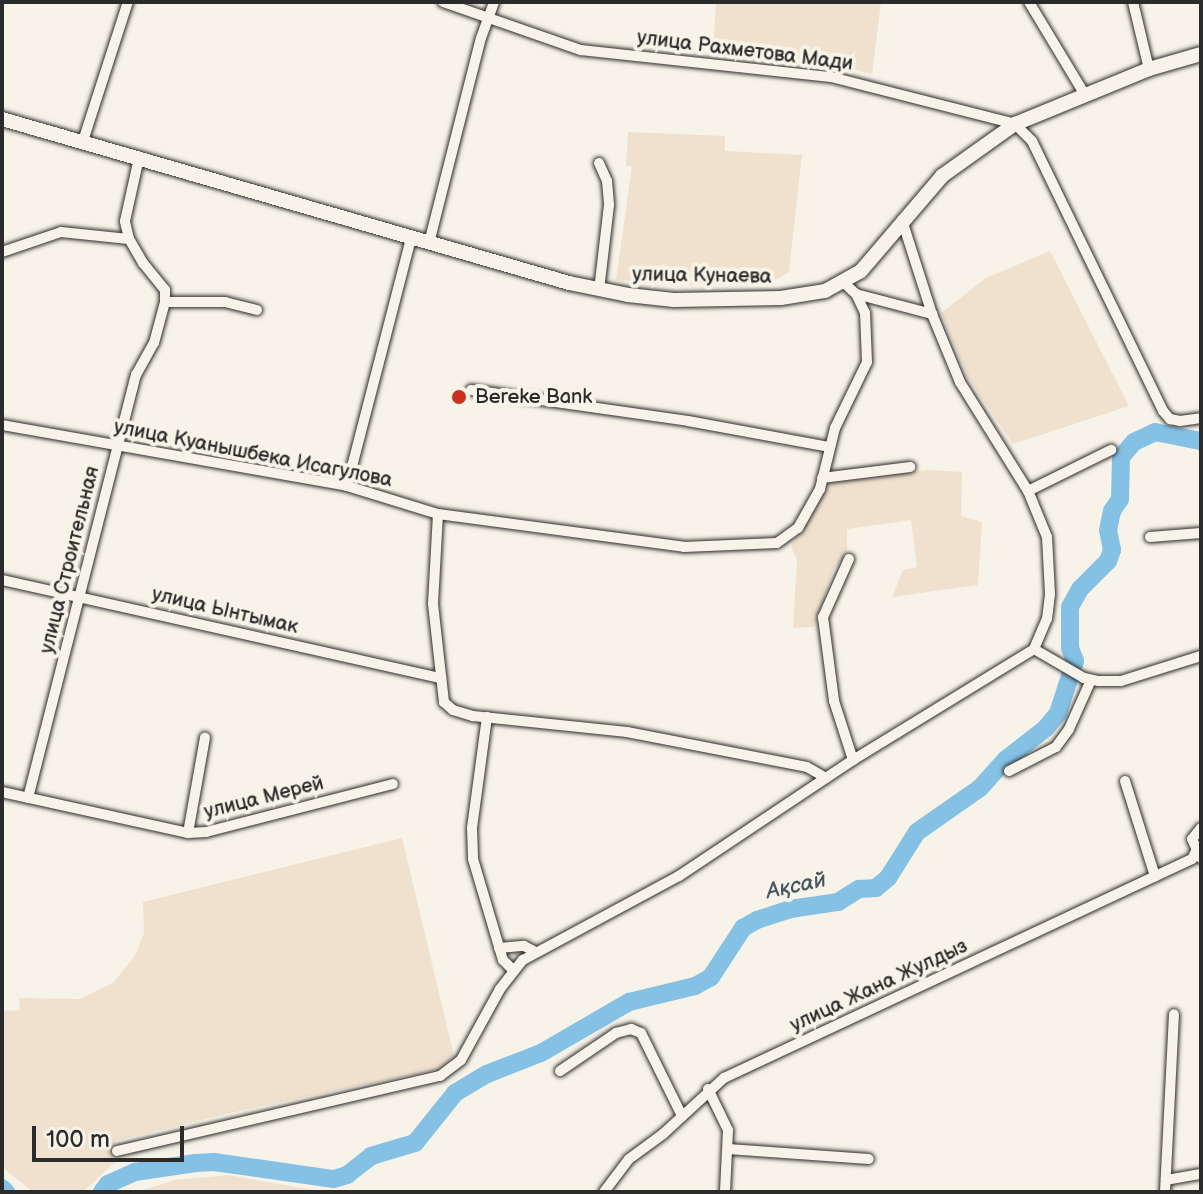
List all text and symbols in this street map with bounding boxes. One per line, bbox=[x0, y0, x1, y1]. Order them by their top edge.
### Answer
street label: улица Рахметова Мади bbox=[636, 26, 854, 76]
street label: улица Кунаева bbox=[632, 263, 772, 289]
place label: Bereke Bank bbox=[475, 385, 592, 409]
marker: Bereke Bank bbox=[450, 388, 468, 406]
street label: улица Куанышбека Исагулова bbox=[112, 415, 394, 493]
street label: улица Строительная bbox=[35, 464, 105, 656]
street label: улица Ынтымак bbox=[150, 583, 300, 639]
street label: улица Мерей bbox=[202, 772, 326, 824]
water label: Ақсай bbox=[764, 867, 828, 905]
street label: улица Жана Жулдыз bbox=[787, 934, 971, 1038]
scale bar bbox=[36, 1110, 188, 1160]
text: 100 m bbox=[46, 1125, 110, 1154]

